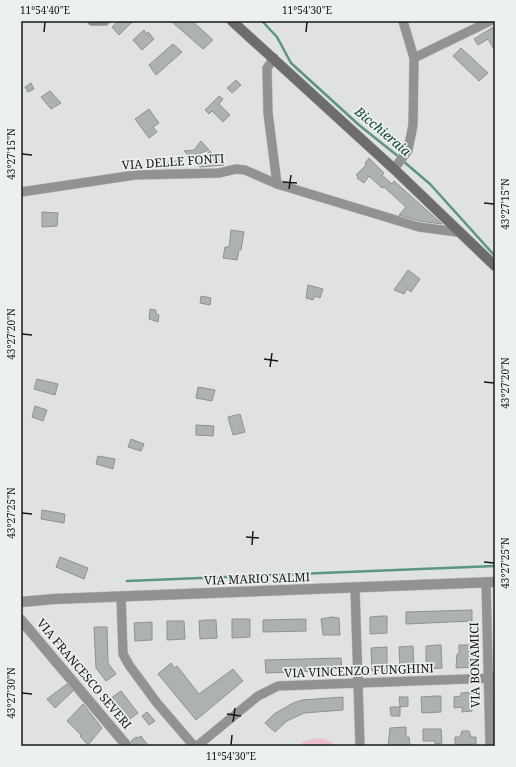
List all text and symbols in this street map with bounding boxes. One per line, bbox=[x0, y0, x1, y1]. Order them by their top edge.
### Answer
text: 11°54'40"E bbox=[20, 3, 70, 17]
text: 11°54'30"E bbox=[282, 3, 332, 17]
water label: Bicchieraia bbox=[350, 102, 415, 160]
text: 43°27'15"N bbox=[4, 128, 18, 180]
street label: VIA DELLE FONTI bbox=[121, 149, 225, 174]
text: 43°27'15"N bbox=[498, 178, 512, 230]
text: 43°27'20"N bbox=[4, 308, 18, 360]
text: 43°27'20"N bbox=[498, 357, 512, 409]
text: 43°27'25"N bbox=[4, 487, 18, 539]
text: 43°27'25"N bbox=[498, 537, 512, 589]
street label: VIA MARIO SALMI bbox=[204, 568, 310, 589]
street label: VIA FRANCESCO SEVERI bbox=[33, 615, 136, 732]
street label: VIA BONAMICI bbox=[465, 622, 484, 708]
street label: VIA VINCENZO FUNGHINI bbox=[284, 659, 434, 682]
text: 43°27'30"N bbox=[4, 667, 18, 719]
text: 11°54'30"E bbox=[206, 749, 256, 763]

